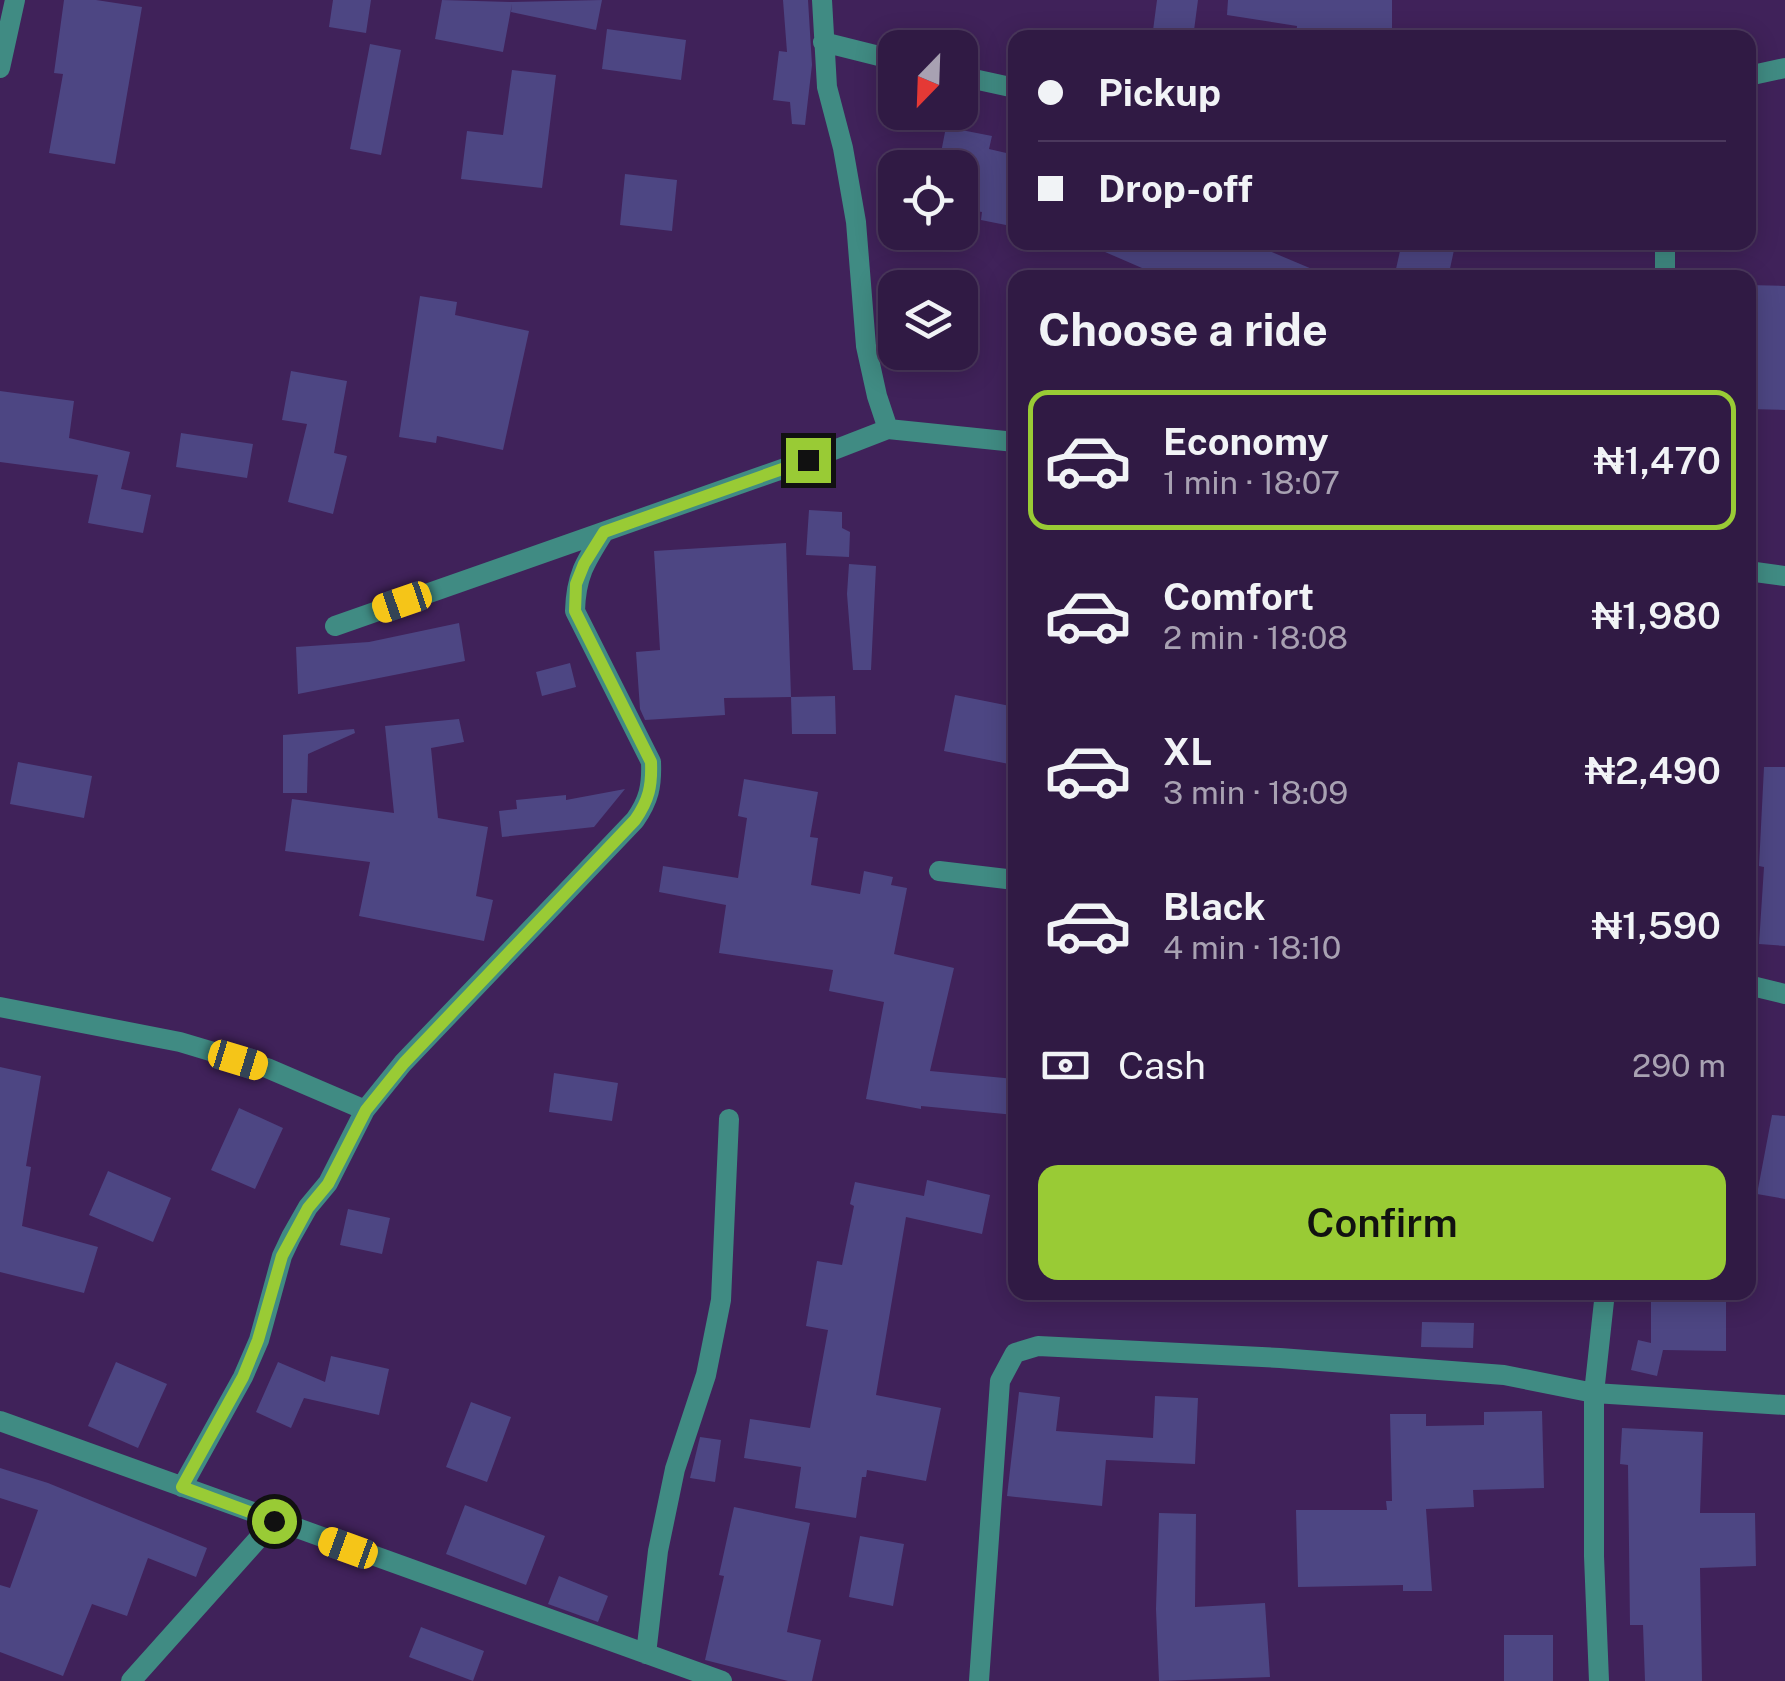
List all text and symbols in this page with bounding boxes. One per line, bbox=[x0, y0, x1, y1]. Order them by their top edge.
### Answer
north arrow bbox=[878, 30, 978, 130]
map controls bbox=[878, 30, 978, 370]
text: Pickup bbox=[1098, 70, 1221, 115]
button: locate bbox=[878, 150, 978, 250]
text: Drop-off bbox=[1098, 166, 1253, 211]
button: layers bbox=[878, 270, 978, 370]
text: Choose a ride bbox=[1038, 303, 1328, 356]
icon: car bbox=[1043, 415, 1133, 505]
text: Economy bbox=[1163, 419, 1329, 464]
route end bbox=[786, 438, 831, 483]
text: ₦1,470 bbox=[1594, 438, 1721, 483]
text: 1 min · 18:07 bbox=[1163, 464, 1340, 501]
icon: car bbox=[1043, 570, 1133, 660]
text: Comfort bbox=[1163, 574, 1314, 619]
car bbox=[369, 578, 435, 626]
text: ₦1,980 bbox=[1592, 593, 1721, 638]
text: 2 min · 18:08 bbox=[1163, 619, 1348, 656]
icon: car bbox=[1043, 725, 1133, 815]
text: XL bbox=[1163, 729, 1212, 774]
text: ₦2,490 bbox=[1585, 748, 1721, 793]
text: 3 min · 18:09 bbox=[1163, 774, 1348, 811]
icon: car bbox=[1043, 880, 1133, 970]
text: Black bbox=[1163, 884, 1266, 929]
text: ₦1,590 bbox=[1592, 903, 1721, 948]
text: 4 min · 18:10 bbox=[1163, 929, 1341, 966]
car bbox=[205, 1037, 271, 1083]
icon: cash bbox=[1038, 1038, 1093, 1093]
text: Cash bbox=[1118, 1043, 1206, 1088]
text: 290 m bbox=[1632, 1047, 1726, 1084]
button: Confirm bbox=[1038, 1165, 1726, 1280]
route start bbox=[252, 1499, 297, 1544]
car bbox=[315, 1524, 381, 1572]

